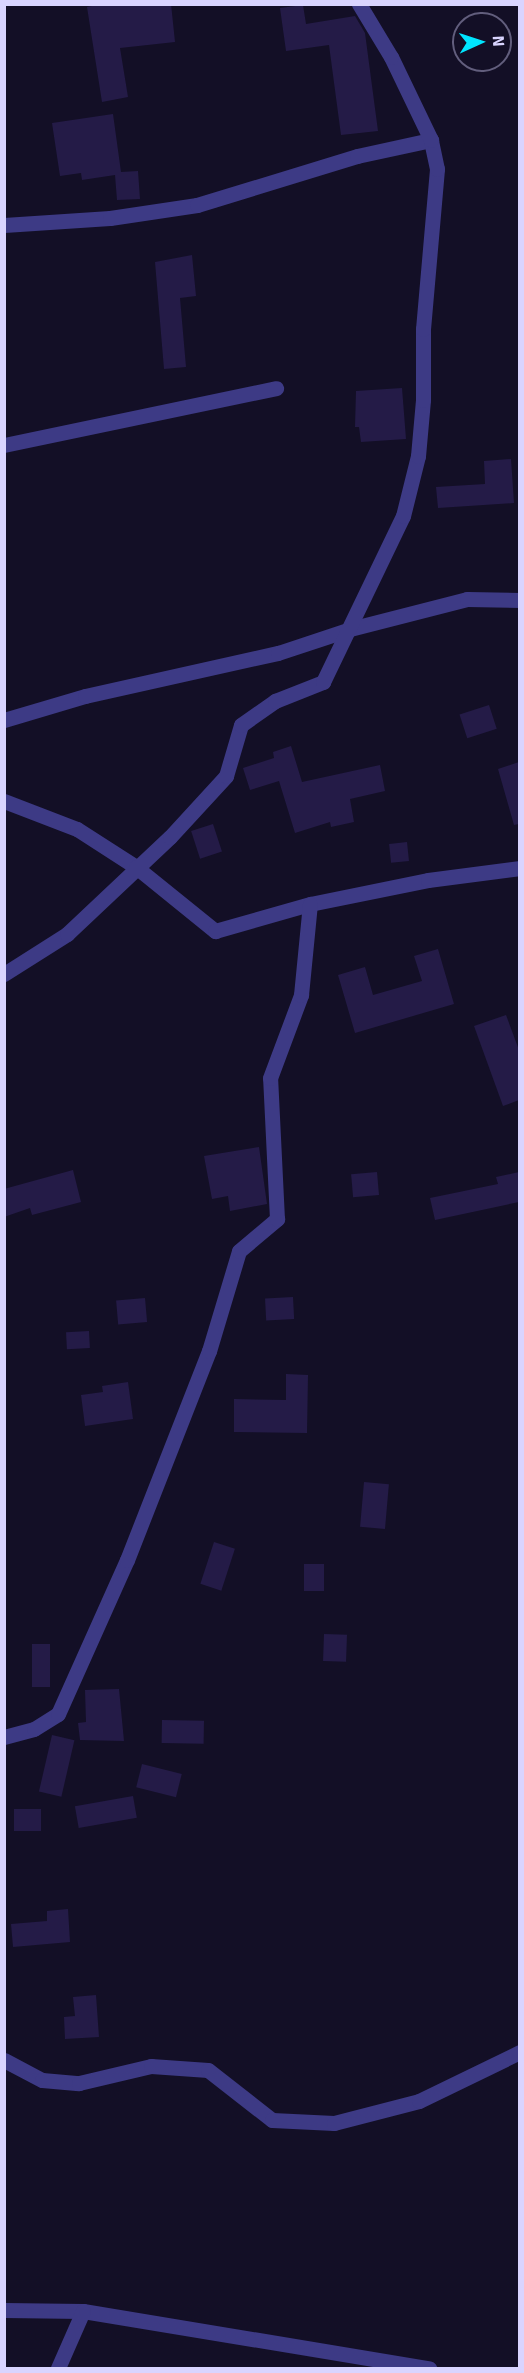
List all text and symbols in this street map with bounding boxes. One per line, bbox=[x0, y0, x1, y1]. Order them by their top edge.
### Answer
north arrow bbox=[452, 12, 512, 72]
text: N bbox=[488, 35, 508, 47]

